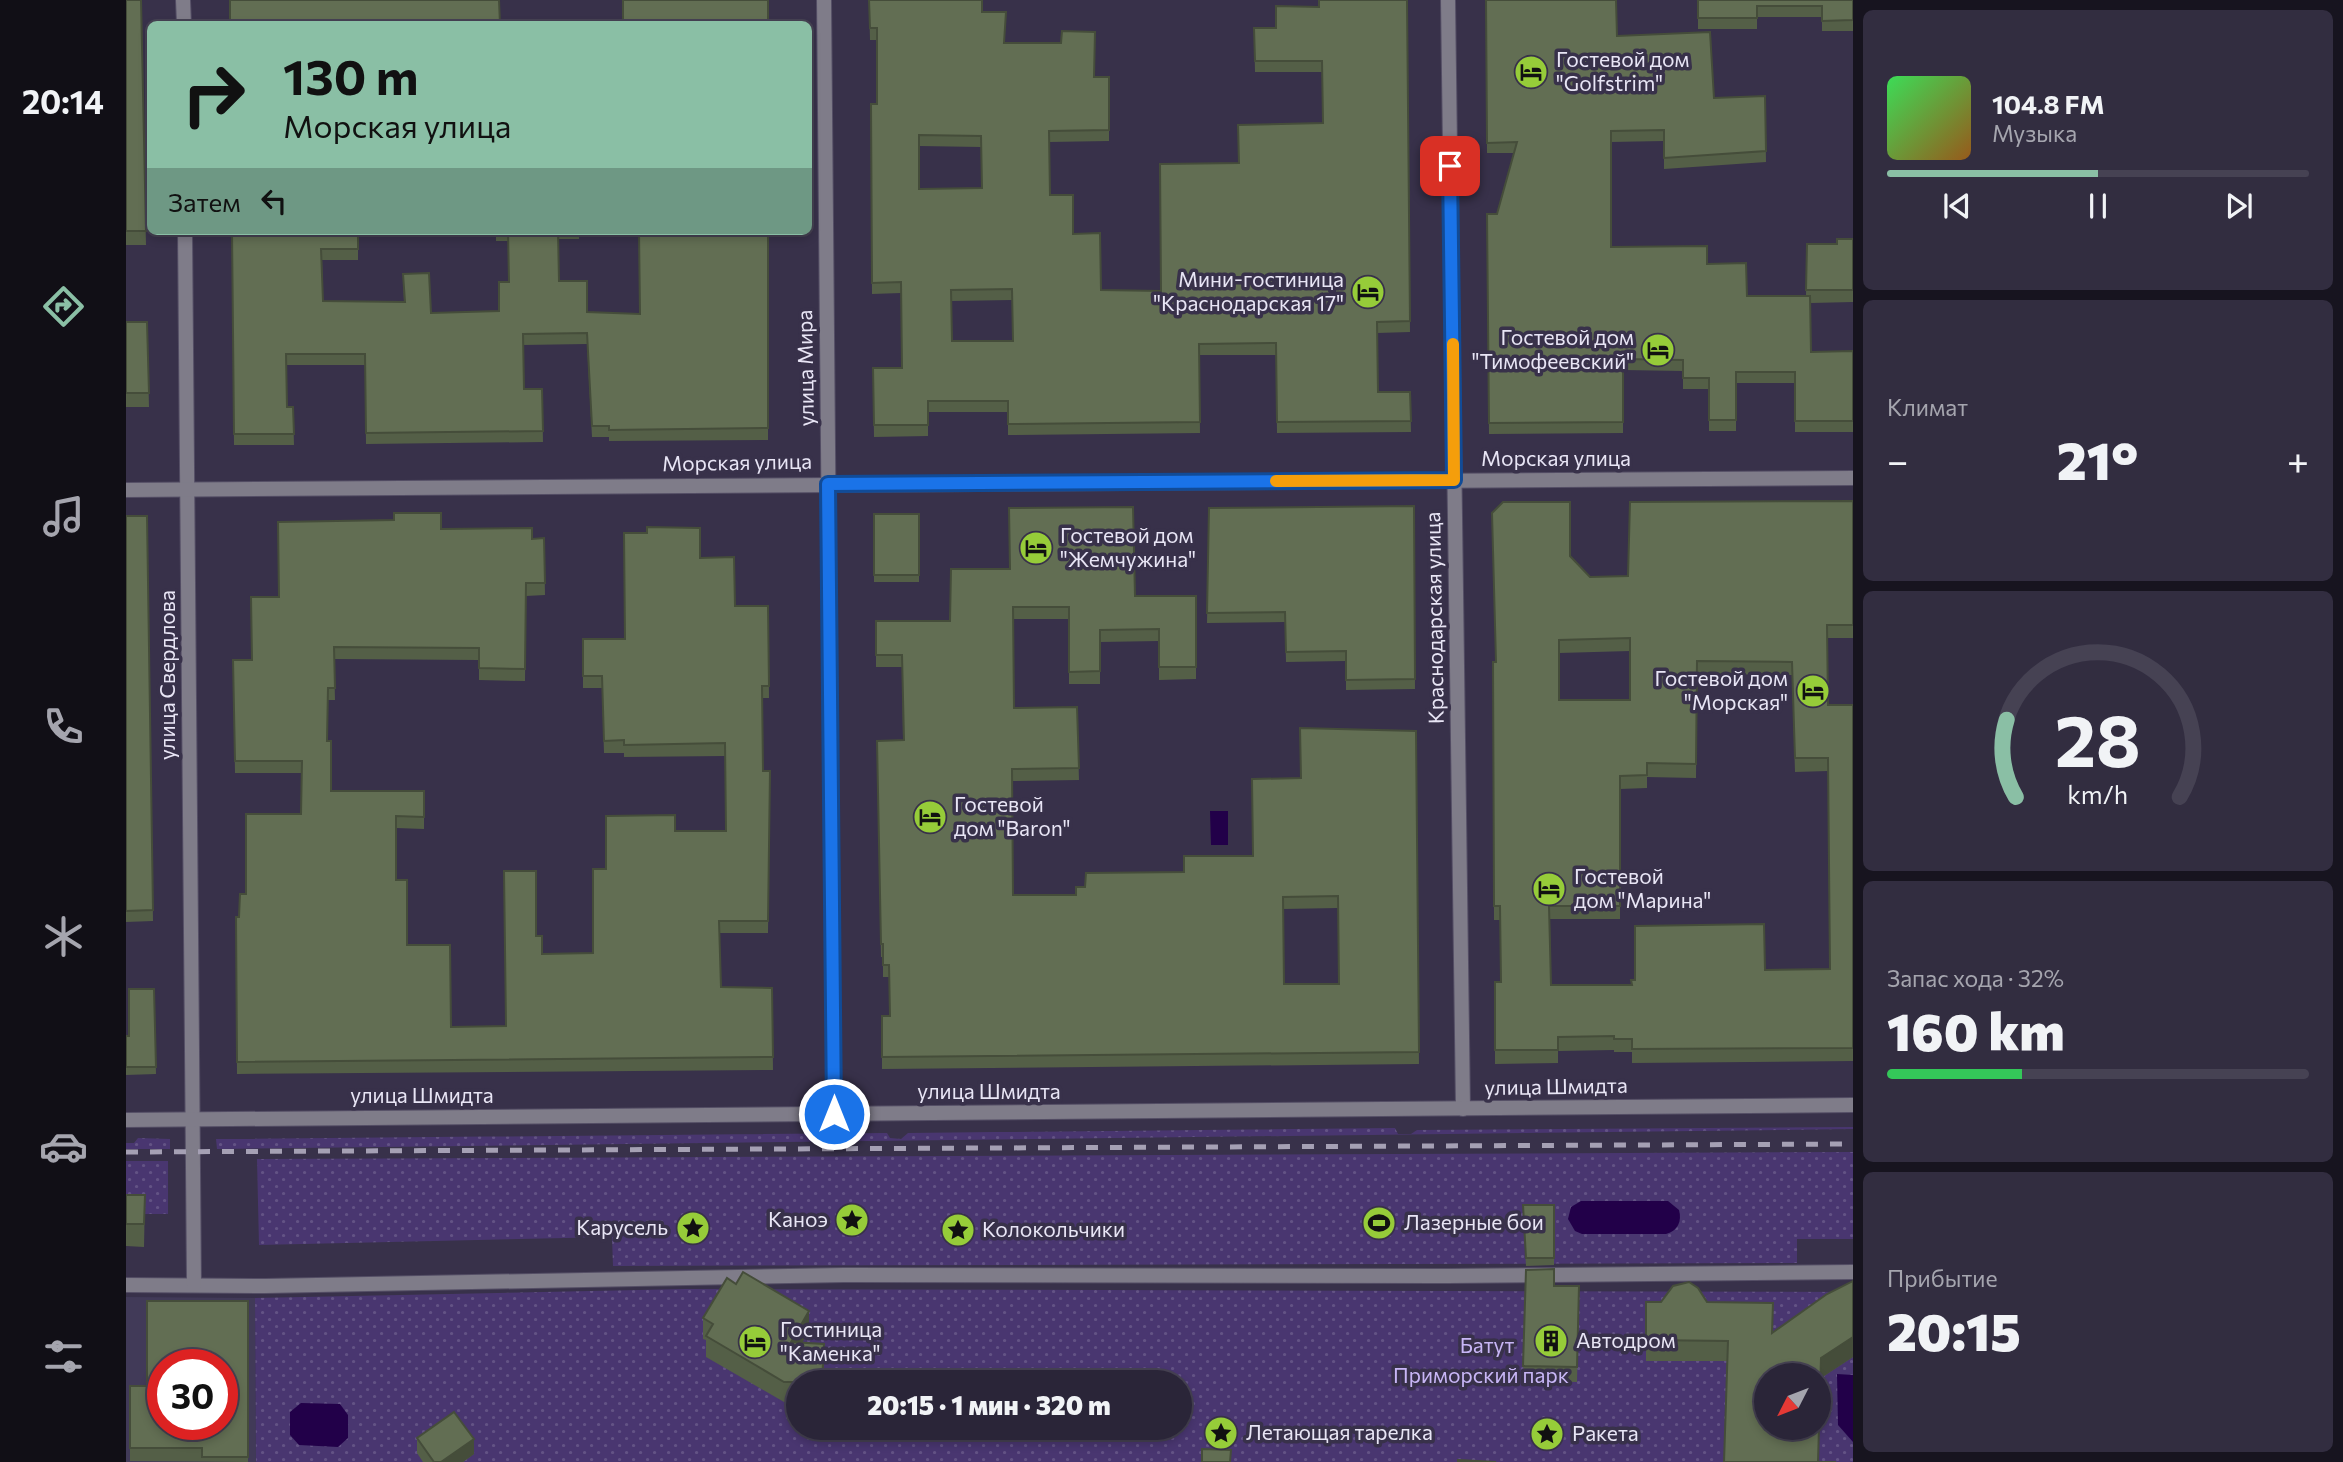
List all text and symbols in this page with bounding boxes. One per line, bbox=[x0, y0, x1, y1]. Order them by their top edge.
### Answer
text: 130 m bbox=[283, 45, 418, 105]
place label: Гостевой дом "Golfstrim" bbox=[1556, 46, 1690, 95]
icon: right bbox=[168, 49, 259, 140]
hotel icon: Гостевой дом "Golfstrim" bbox=[1512, 53, 1550, 91]
text: 20:14 bbox=[22, 81, 104, 121]
text: 104.8 FM bbox=[1992, 88, 2105, 119]
text: Морская улица bbox=[283, 105, 511, 145]
text: Музыка bbox=[1992, 119, 2077, 147]
pin bbox=[1420, 136, 1480, 196]
icon: arrive bbox=[1431, 147, 1469, 185]
icon: left bbox=[255, 182, 293, 220]
text: Затем bbox=[168, 186, 241, 217]
icon: previous bbox=[1938, 187, 1976, 225]
icon: pause bbox=[2079, 187, 2117, 225]
icon: next bbox=[2220, 187, 2258, 225]
place label: Мини-гостиница "Краснодарская 17" bbox=[1153, 266, 1344, 315]
hotel icon: Мини-гостиница "Краснодарская 17" bbox=[1349, 273, 1387, 311]
icon: directions bbox=[39, 282, 88, 331]
street label: улица Мира bbox=[791, 309, 818, 427]
place label: Гостевой дом "Тимофеевский" bbox=[1472, 324, 1634, 373]
hotel icon: Гостевой дом "Тимофеевский" bbox=[1639, 331, 1677, 369]
text: Климат bbox=[1887, 393, 1968, 421]
text: 21° bbox=[2057, 427, 2138, 491]
text: − bbox=[1887, 436, 1909, 483]
text: + bbox=[2287, 436, 2309, 483]
street label: Морская улица bbox=[1481, 445, 1631, 470]
street label: Морская улица bbox=[662, 448, 812, 475]
icon: music bbox=[39, 492, 88, 541]
street label: Краснодарская улица bbox=[1419, 512, 1448, 724]
place label: Гостевой дом "Жемчужина" bbox=[1060, 522, 1196, 571]
hotel icon: Гостевой дом "Жемчужина" bbox=[1017, 529, 1055, 567]
street label: улица Свердлова bbox=[154, 590, 179, 760]
place label: Гостевой дом "Морская" bbox=[1655, 665, 1788, 714]
hotel icon: Гостевой дом "Морская" bbox=[1794, 672, 1832, 710]
text: 28 bbox=[2055, 693, 2141, 782]
icon: phone bbox=[39, 702, 88, 751]
text: km/h bbox=[2068, 779, 2128, 809]
place label: Гостевой дом "Baron" bbox=[954, 791, 1071, 840]
hotel icon: Гостевой дом "Baron" bbox=[911, 798, 949, 836]
place label: Гостевой дом "Марина" bbox=[1574, 863, 1711, 912]
hotel icon: Гостевой дом "Марина" bbox=[1530, 870, 1568, 908]
icon: climate bbox=[39, 912, 88, 961]
text: Запас хода · 32% bbox=[1887, 964, 2064, 992]
text: 160 km bbox=[1887, 998, 2065, 1062]
street label: улица Шмидта bbox=[1484, 1072, 1628, 1099]
position arrow bbox=[797, 1077, 871, 1151]
street label: улица Шмидта bbox=[917, 1078, 1061, 1103]
street label: улица Шмидта bbox=[350, 1082, 494, 1107]
icon: car bbox=[39, 1122, 88, 1171]
place icon: Каноэ bbox=[833, 1201, 871, 1239]
sports icon: Лазерные бои bbox=[1360, 1204, 1398, 1242]
place label: Каноэ bbox=[768, 1206, 828, 1231]
place icon: Карусель bbox=[674, 1209, 712, 1247]
place label: Лазерные бои bbox=[1404, 1209, 1544, 1234]
place icon: Колокольчики bbox=[939, 1211, 977, 1249]
place label: Карусель bbox=[576, 1214, 668, 1239]
place label: Колокольчики bbox=[982, 1216, 1125, 1241]
text: Прибытие bbox=[1887, 1264, 1998, 1292]
text: 20:15 bbox=[1887, 1298, 2021, 1362]
place label: Гостиница "Каменка" bbox=[780, 1316, 882, 1365]
building icon: Автодром bbox=[1532, 1322, 1570, 1360]
hotel icon: Гостиница "Каменка" bbox=[736, 1323, 774, 1361]
place label: Автодром bbox=[1576, 1327, 1676, 1352]
icon: filters bbox=[39, 1332, 88, 1381]
park label: Батут bbox=[1460, 1332, 1514, 1357]
speed limit sign: 30 bbox=[147, 1349, 238, 1440]
park label: Приморский парк bbox=[1393, 1362, 1569, 1387]
north arrow bbox=[1754, 1363, 1830, 1440]
map controls bbox=[1754, 1363, 1831, 1440]
text: 20:15 · 1 мин · 320 m bbox=[867, 1389, 1111, 1420]
place icon: Летающая тарелка bbox=[1202, 1414, 1240, 1452]
place icon: Ракета bbox=[1528, 1415, 1566, 1453]
place label: Летающая тарелка bbox=[1246, 1419, 1433, 1444]
place label: Ракета bbox=[1572, 1420, 1639, 1445]

